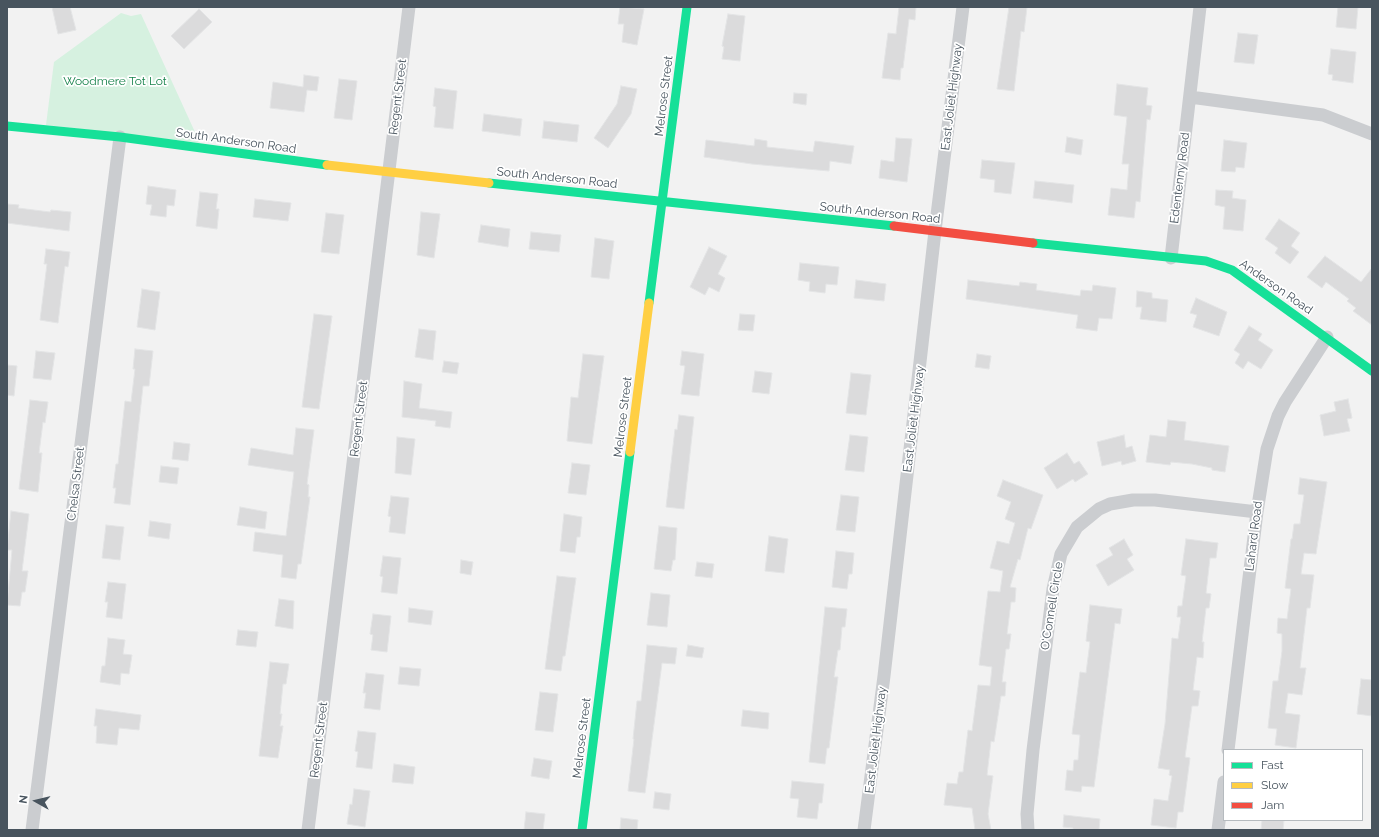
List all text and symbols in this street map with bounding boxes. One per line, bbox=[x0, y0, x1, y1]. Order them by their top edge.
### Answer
street label: East Joliet Highway bbox=[938, 43, 966, 151]
street label: Melrose Street bbox=[652, 55, 676, 137]
street label: Regent Street bbox=[386, 58, 410, 136]
park label: Woodmere Tot Lot bbox=[63, 74, 167, 88]
street label: South Anderson Road bbox=[175, 125, 297, 157]
street label: Edentenny Road bbox=[1167, 132, 1193, 224]
street label: South Anderson Road bbox=[496, 165, 618, 191]
street label: South Anderson Road bbox=[819, 200, 941, 226]
street label: Anderson Road bbox=[1237, 257, 1315, 317]
street label: East Joliet Highway bbox=[900, 365, 928, 473]
street label: Melrose Street bbox=[611, 376, 635, 458]
street label: Regent Street bbox=[347, 380, 371, 458]
street label: Chelsa Street bbox=[64, 446, 88, 522]
street label: Lahard Road bbox=[1243, 500, 1265, 572]
street label: O'Connell Circle bbox=[1038, 561, 1066, 651]
street label: East Joliet Highway bbox=[862, 686, 890, 794]
street label: Melrose Street bbox=[570, 697, 594, 779]
street label: Regent Street bbox=[307, 701, 331, 779]
legend bbox=[1223, 749, 1363, 821]
text: Fast bbox=[1261, 758, 1284, 772]
text: Slow bbox=[1261, 778, 1288, 792]
north arrow bbox=[16, 781, 56, 821]
text: N bbox=[17, 794, 31, 804]
text: Jam bbox=[1261, 798, 1284, 812]

